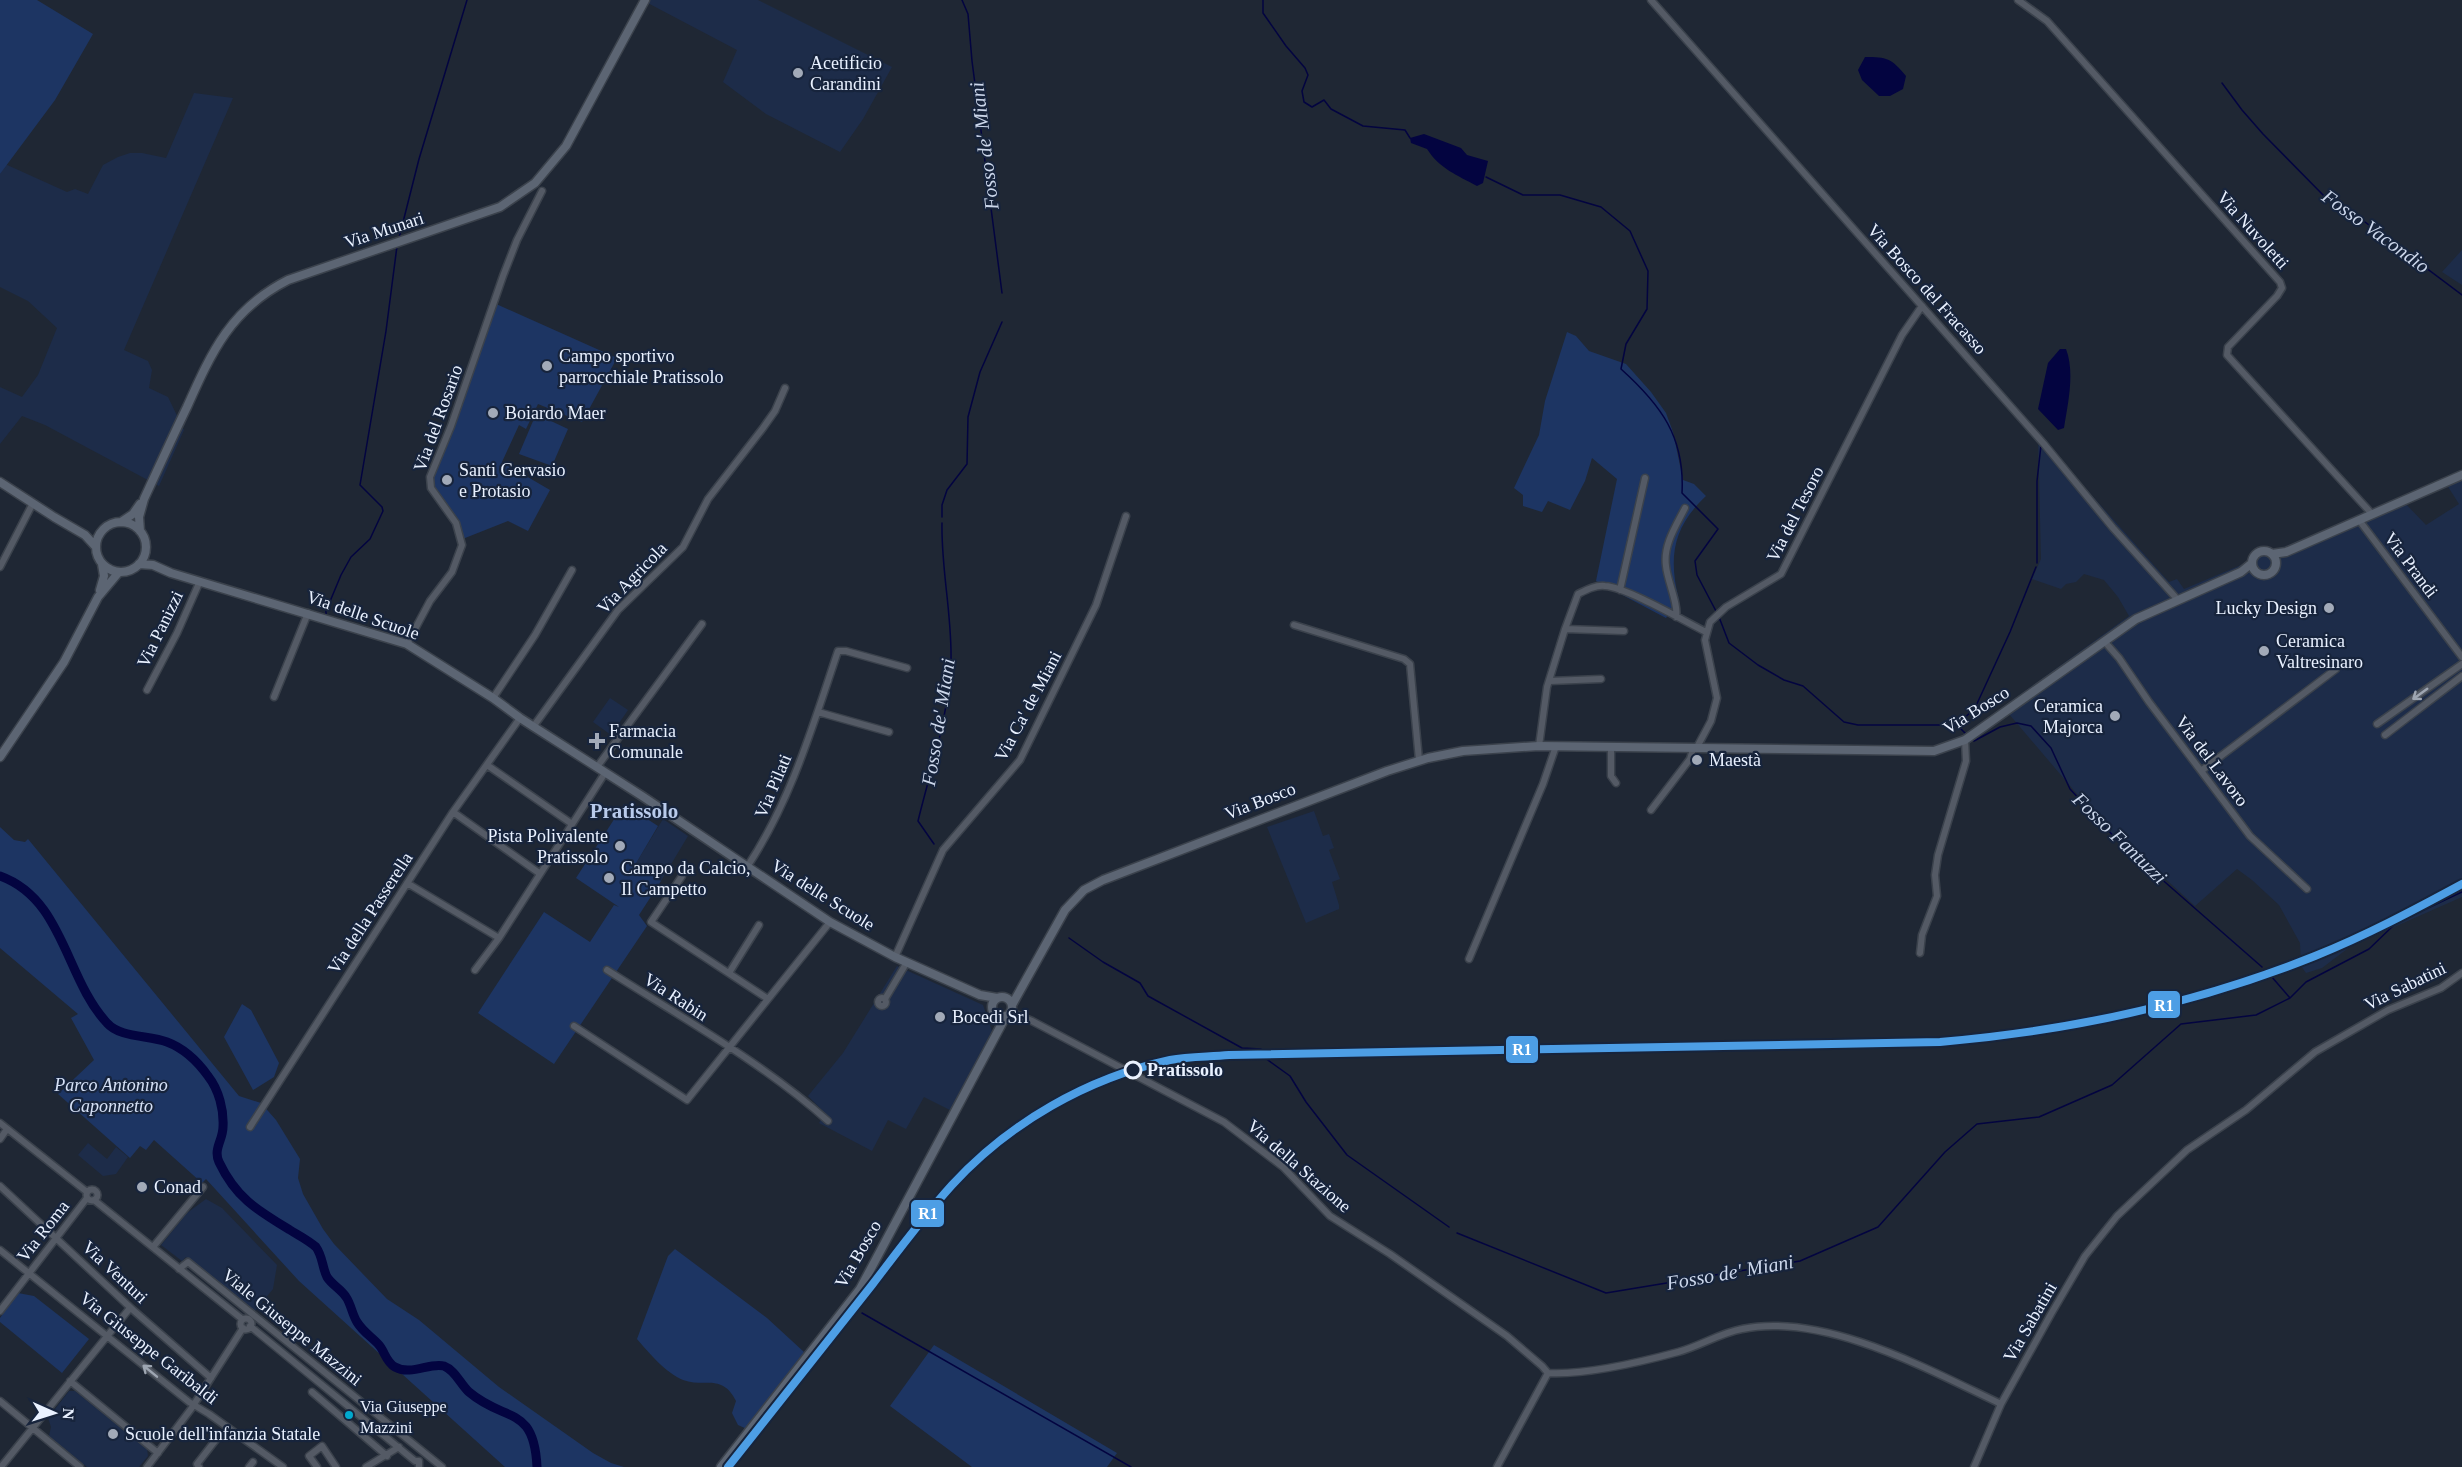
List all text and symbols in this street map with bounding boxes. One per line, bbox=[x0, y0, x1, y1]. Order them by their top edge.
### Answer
place label: Acetificio Carandini bbox=[810, 53, 882, 94]
marker: Acetificio Carandini bbox=[791, 66, 805, 80]
water label: Fosso de' Miani bbox=[965, 81, 1003, 212]
water label: Fosso Vacondio bbox=[2317, 184, 2434, 277]
street label: Via Nuvoletti bbox=[2213, 187, 2293, 273]
street label: Via Munari bbox=[342, 208, 426, 252]
street label: Via Bosco del Fracasso bbox=[1863, 220, 1991, 358]
place label: Campo sportivo parrocchiale Pratissolo bbox=[559, 346, 723, 387]
marker: Campo sportivo parrocchiale Pratissolo bbox=[540, 359, 554, 373]
street label: Via del Rosario bbox=[409, 362, 467, 474]
place label: Boiardo Maer bbox=[505, 403, 605, 423]
marker: Boiardo Maer bbox=[486, 406, 500, 420]
place label: Santi Gervasio e Protasio bbox=[459, 460, 565, 501]
street label: Via del Tesoro bbox=[1762, 463, 1828, 565]
marker: Santi Gervasio e Protasio bbox=[440, 473, 454, 487]
street label: Via Prandi bbox=[2380, 528, 2442, 602]
street label: Via Agricola bbox=[593, 538, 671, 618]
street label: Via delle Scuole bbox=[304, 586, 422, 644]
street label: Via Panizzi bbox=[133, 588, 187, 670]
place label: Lucky Design bbox=[2216, 598, 2317, 618]
marker: Lucky Design bbox=[2322, 601, 2336, 615]
place label: Ceramica Valtresinaro bbox=[2276, 631, 2363, 672]
marker: Ceramica Valtresinaro bbox=[2257, 644, 2271, 658]
street label: Via Ca' de Miani bbox=[991, 648, 1065, 764]
water label: Fosso de' Miani bbox=[917, 657, 959, 788]
street label: Via Bosco bbox=[1939, 682, 2013, 738]
one-way arrow bbox=[2412, 688, 2428, 700]
place label: Ceramica Majorca bbox=[2034, 696, 2103, 737]
marker: Ceramica Majorca bbox=[2108, 709, 2122, 723]
street label: Via del Lavoro bbox=[2172, 712, 2252, 810]
place label: Farmacia Comunale bbox=[609, 721, 683, 762]
marker: Farmacia Comunale bbox=[590, 734, 604, 748]
place label: Maestà bbox=[1709, 750, 1761, 770]
street label: Via Pilati bbox=[751, 751, 795, 821]
marker: Maestà bbox=[1690, 753, 1704, 767]
street label: Via Bosco bbox=[1222, 778, 1298, 824]
water label: Fosso Fantuzzi bbox=[2068, 787, 2171, 888]
district label: Pratissolo bbox=[590, 799, 678, 823]
place label: Pista Polivalente Pratissolo bbox=[488, 826, 608, 867]
marker: Pista Polivalente Pratissolo bbox=[613, 839, 627, 853]
street label: Via della Passerella bbox=[323, 848, 417, 978]
street label: Via delle Scuole bbox=[768, 855, 878, 935]
place label: Campo da Calcio, Il Campetto bbox=[621, 858, 750, 899]
marker: Campo da Calcio, Il Campetto bbox=[602, 871, 616, 885]
street label: Via Sabatini bbox=[2361, 958, 2449, 1014]
street label: Via Rabin bbox=[640, 969, 712, 1025]
line badge: R1 bbox=[2147, 990, 2181, 1019]
text: R1 bbox=[2154, 997, 2174, 1014]
place label: Bocedi Srl bbox=[952, 1007, 1029, 1027]
marker: Bocedi Srl bbox=[933, 1010, 947, 1024]
line badge: R1 bbox=[1505, 1035, 1539, 1064]
text: R1 bbox=[1512, 1041, 1532, 1058]
place label: Pratissolo bbox=[1147, 1060, 1223, 1080]
marker: Pratissolo bbox=[1124, 1061, 1142, 1079]
park label: Parco Antonino Caponnetto bbox=[53, 1075, 168, 1116]
street label: Via della Stazione bbox=[1243, 1116, 1355, 1216]
place label: Conad bbox=[154, 1177, 201, 1197]
marker: Conad bbox=[135, 1180, 149, 1194]
street label: Via Roma bbox=[13, 1196, 73, 1266]
line badge: R1 bbox=[910, 1199, 945, 1228]
text: R1 bbox=[918, 1205, 938, 1222]
street label: Via Bosco bbox=[831, 1217, 885, 1291]
street label: Via Venturi bbox=[78, 1237, 152, 1307]
water label: Fosso de' Miani bbox=[1664, 1250, 1795, 1294]
street label: Viale Giuseppe Mazzini bbox=[218, 1265, 366, 1389]
street label: Via Sabatini bbox=[1999, 1279, 2061, 1365]
street label: Via Giuseppe Garibaldi bbox=[76, 1288, 222, 1408]
one-way arrow bbox=[142, 1365, 158, 1378]
north arrow bbox=[24, 1383, 84, 1443]
place label: Via Giuseppe Mazzini bbox=[360, 1398, 447, 1436]
text: N bbox=[60, 1408, 77, 1420]
marker: Via Giuseppe Mazzini bbox=[343, 1409, 355, 1421]
place label: Scuole dell'infanzia Statale bbox=[125, 1424, 320, 1444]
marker: Scuole dell'infanzia Statale bbox=[106, 1427, 120, 1441]

